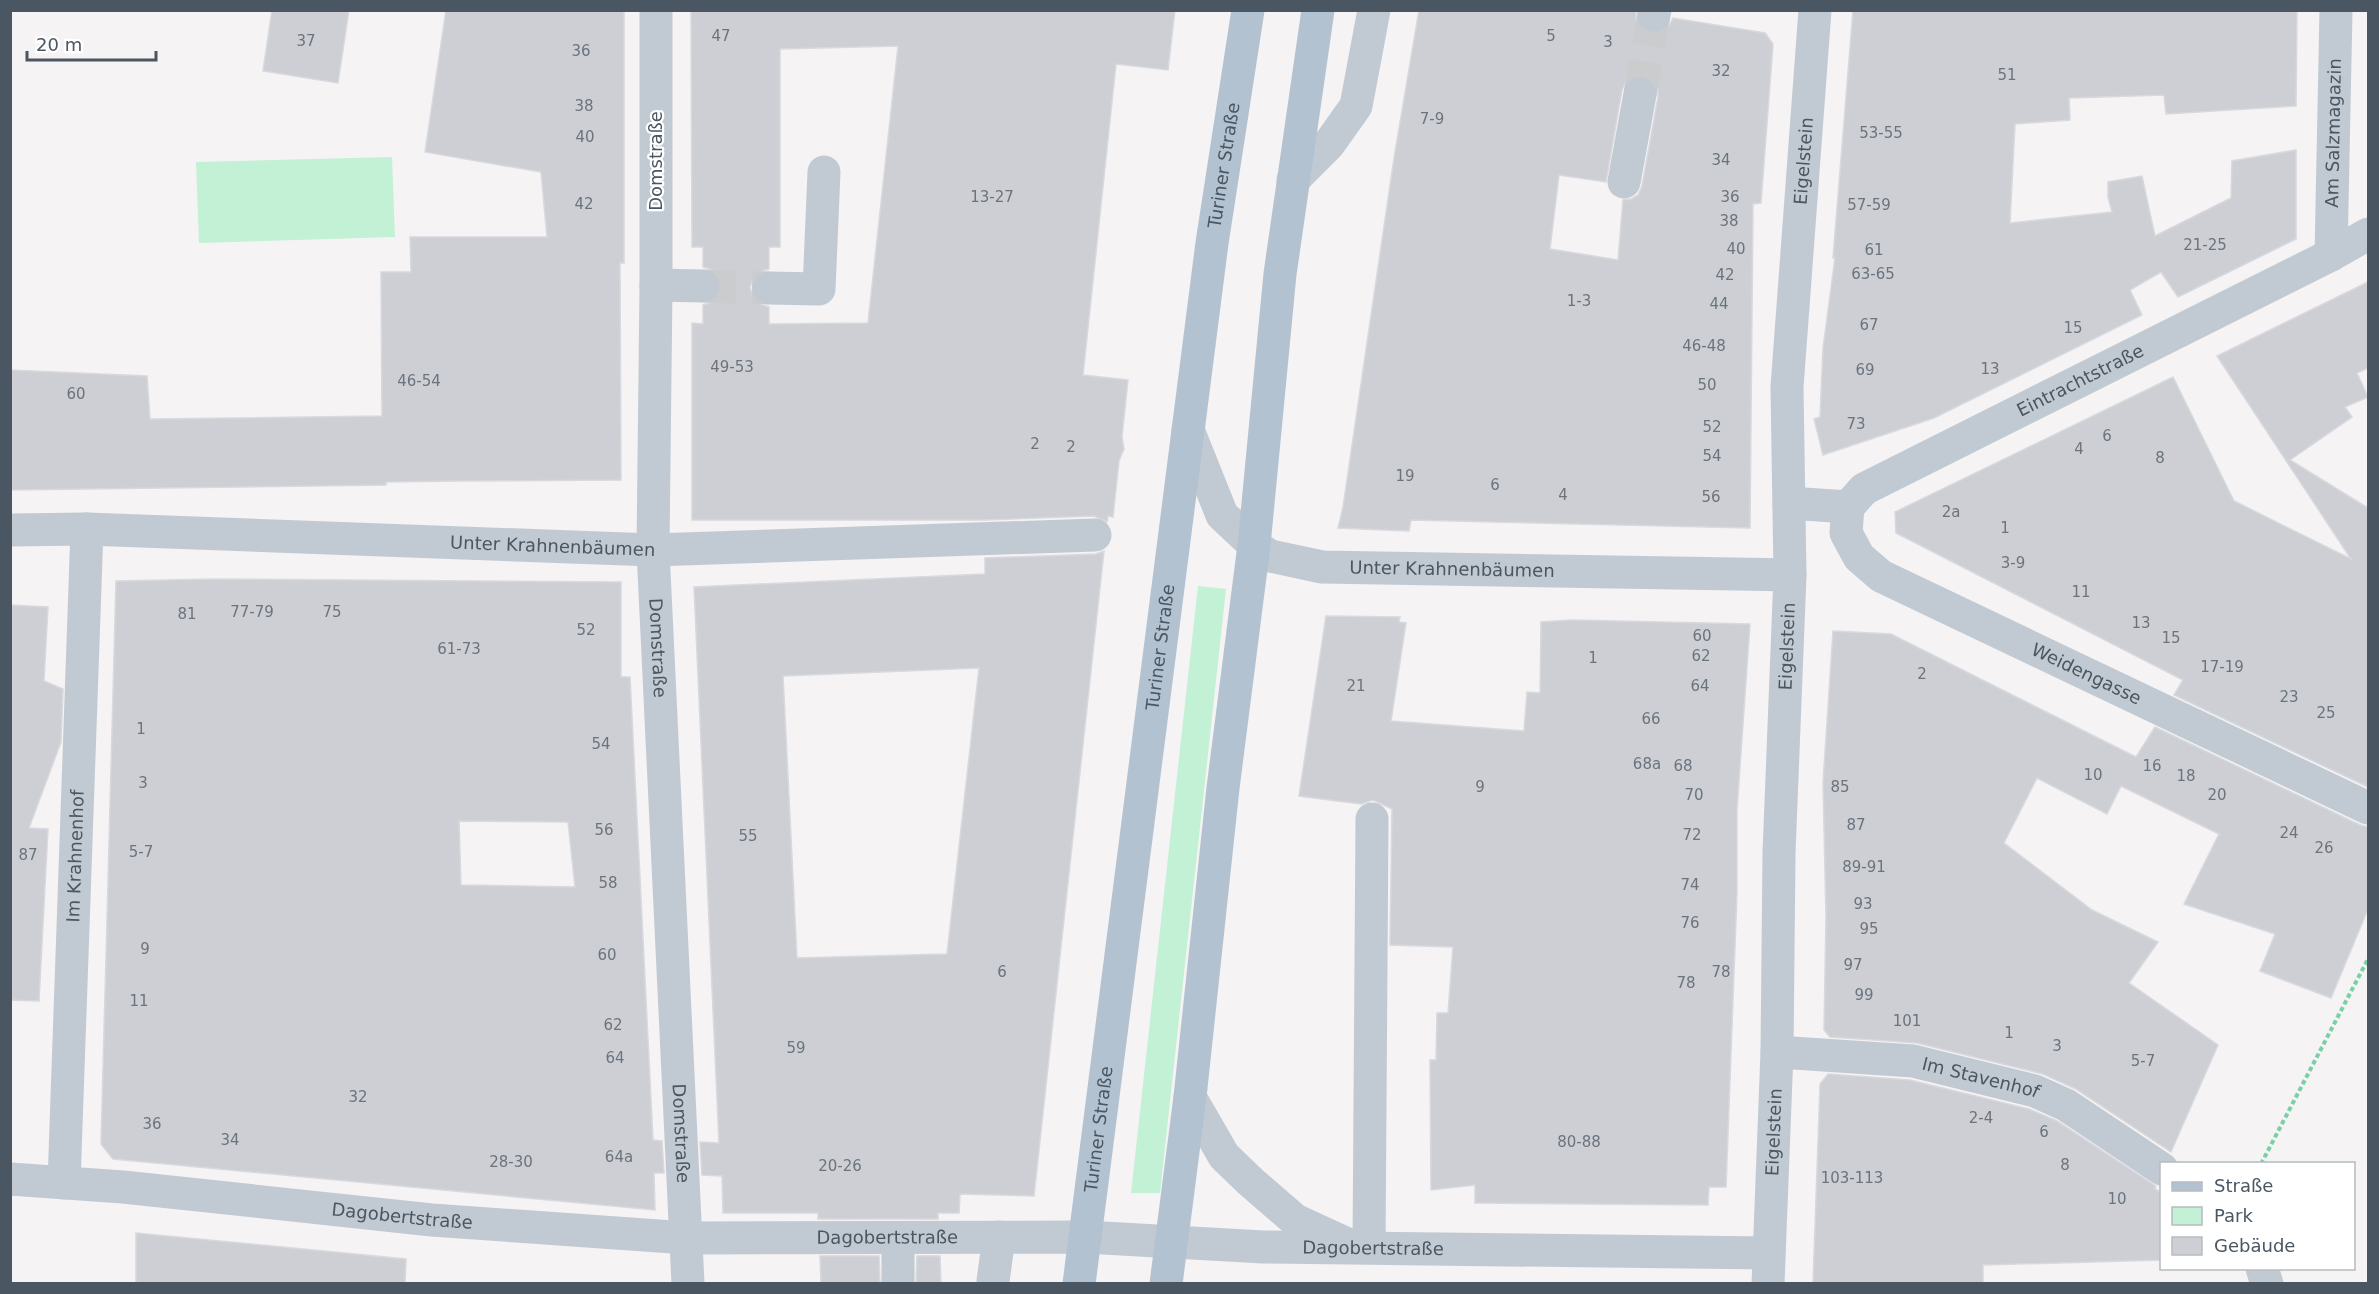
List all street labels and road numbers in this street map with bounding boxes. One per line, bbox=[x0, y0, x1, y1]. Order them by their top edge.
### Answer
street label: Am Salzmagazin bbox=[2321, 58, 2345, 208]
street label: Turiner Straße bbox=[1203, 101, 1244, 231]
street label: Domstraße bbox=[645, 111, 666, 211]
street label: Eigelstein bbox=[1790, 116, 1817, 206]
street label: Eintrachtstraße bbox=[2013, 340, 2147, 421]
street label: Unter Krahnenbäumen bbox=[450, 531, 656, 560]
street label: Unter Krahnenbäumen bbox=[1349, 556, 1555, 581]
street label: Turiner Straße bbox=[1141, 583, 1178, 712]
street label: Domstraße bbox=[645, 598, 671, 698]
street label: Eigelstein bbox=[1774, 602, 1799, 691]
street label: Weidengasse bbox=[2028, 638, 2145, 709]
street label: Im Krahnenhof bbox=[62, 789, 88, 923]
street label: Im Stavenhof bbox=[1920, 1053, 2044, 1102]
street label: Turiner Straße bbox=[1080, 1065, 1117, 1195]
street label: Domstraße bbox=[668, 1083, 694, 1184]
street label: Eigelstein bbox=[1761, 1088, 1786, 1176]
street label: Dagobertstraße bbox=[331, 1198, 473, 1233]
street label: Dagobertstraße bbox=[816, 1226, 958, 1248]
street label: Dagobertstraße bbox=[1302, 1236, 1444, 1259]

